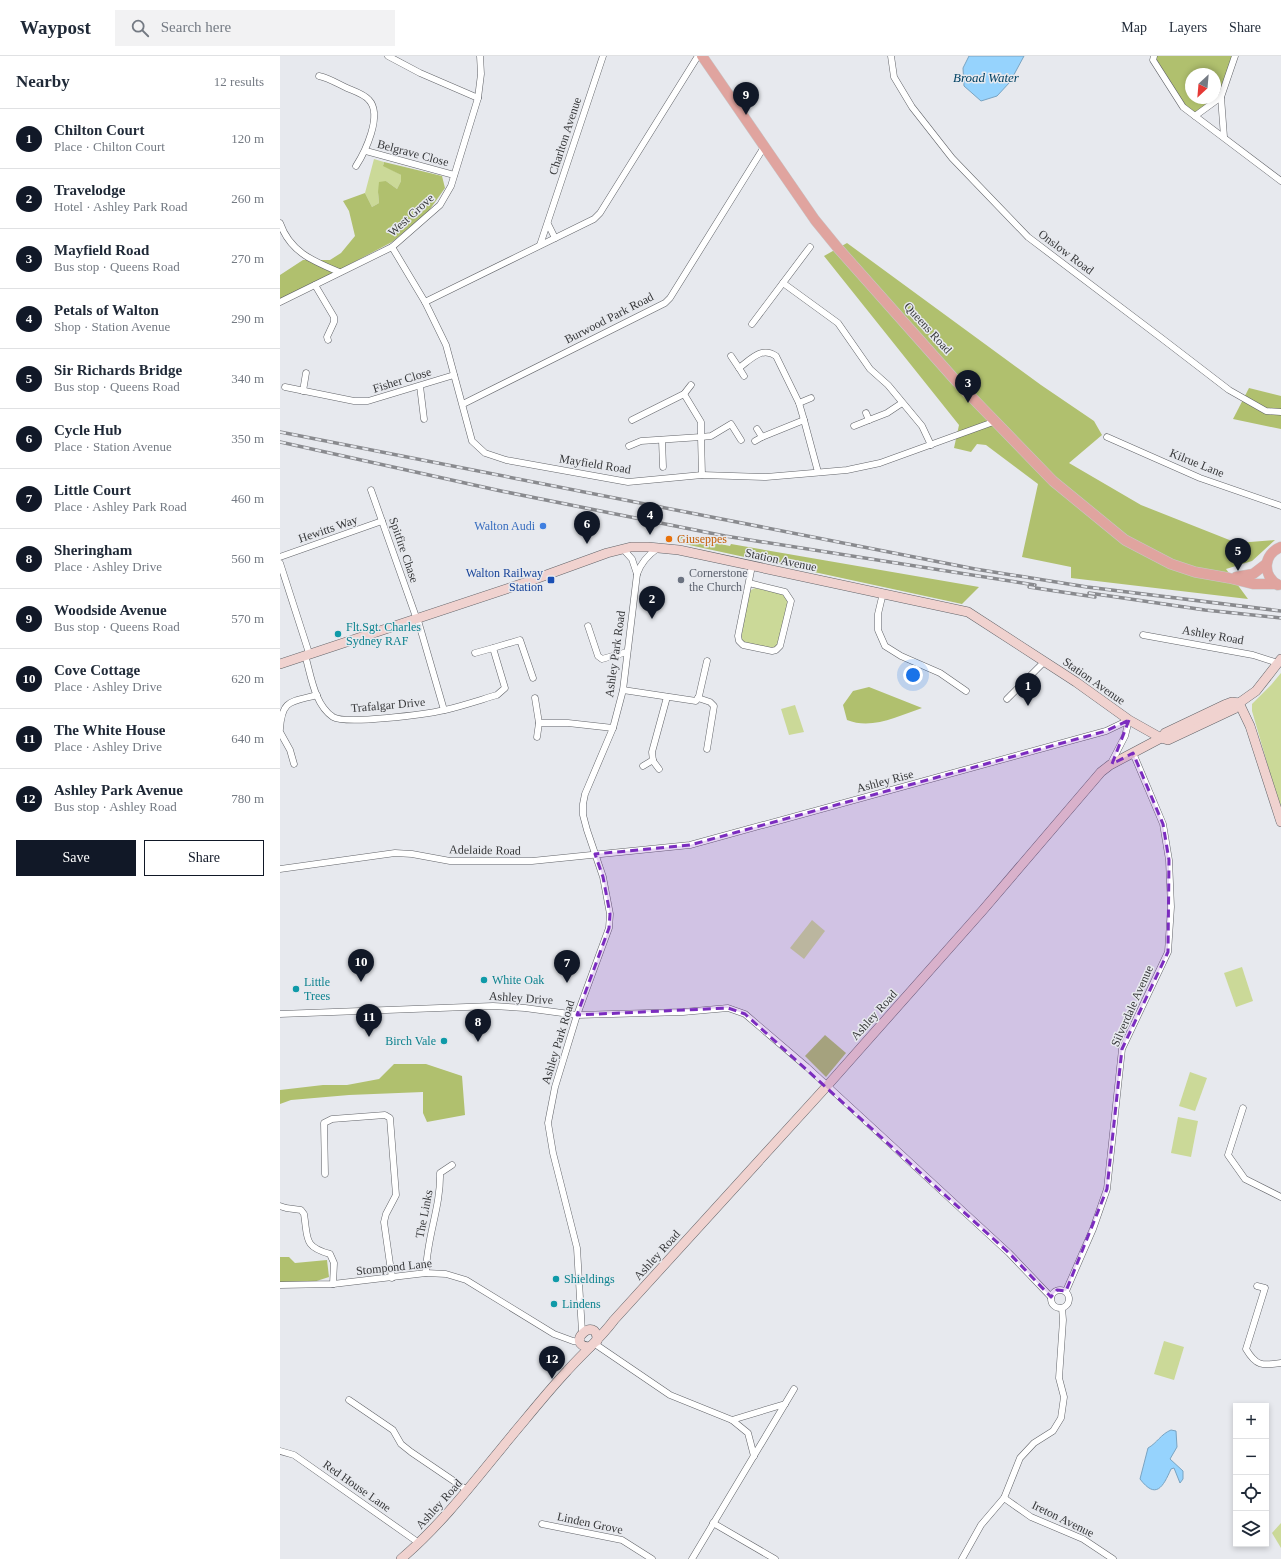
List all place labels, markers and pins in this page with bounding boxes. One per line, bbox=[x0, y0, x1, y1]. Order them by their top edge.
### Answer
pin: 9 bbox=[733, 82, 759, 115]
pin: 3 bbox=[955, 370, 981, 403]
pin: 4 bbox=[637, 502, 663, 535]
pin: 6 bbox=[574, 511, 600, 544]
place label: Walton Audi bbox=[474, 519, 536, 533]
marker: Walton Audi bbox=[538, 521, 548, 531]
place label: Giuseppes bbox=[677, 532, 727, 546]
marker: Giuseppes bbox=[664, 534, 674, 544]
pin: 5 bbox=[1225, 538, 1251, 571]
place label: Walton Railway Station bbox=[466, 566, 543, 594]
place label: Cornerstone the Church bbox=[689, 566, 748, 594]
marker: Walton Railway Station bbox=[546, 575, 556, 585]
marker: Cornerstone the Church bbox=[676, 575, 686, 585]
pin: 2 bbox=[639, 586, 665, 619]
place label: Flt.Sgt. Charles Sydney RAF bbox=[346, 620, 421, 648]
marker: Flt.Sgt. Charles Sydney RAF bbox=[333, 629, 343, 639]
pin: 1 bbox=[1015, 673, 1041, 706]
pin: 10 bbox=[348, 949, 374, 982]
pin: 7 bbox=[554, 950, 580, 983]
place label: White Oak bbox=[492, 973, 544, 987]
place label: Little Trees bbox=[304, 975, 331, 1003]
marker: White Oak bbox=[479, 975, 489, 985]
marker: Little Trees bbox=[291, 984, 301, 994]
pin: 11 bbox=[356, 1004, 382, 1037]
pin: 8 bbox=[465, 1009, 491, 1042]
place label: Birch Vale bbox=[385, 1034, 436, 1048]
marker: Birch Vale bbox=[439, 1036, 449, 1046]
place label: Shieldings bbox=[564, 1272, 615, 1286]
marker: Shieldings bbox=[551, 1274, 561, 1284]
place label: Lindens bbox=[562, 1297, 601, 1311]
marker: Lindens bbox=[549, 1299, 559, 1309]
pin: 12 bbox=[539, 1346, 565, 1379]

